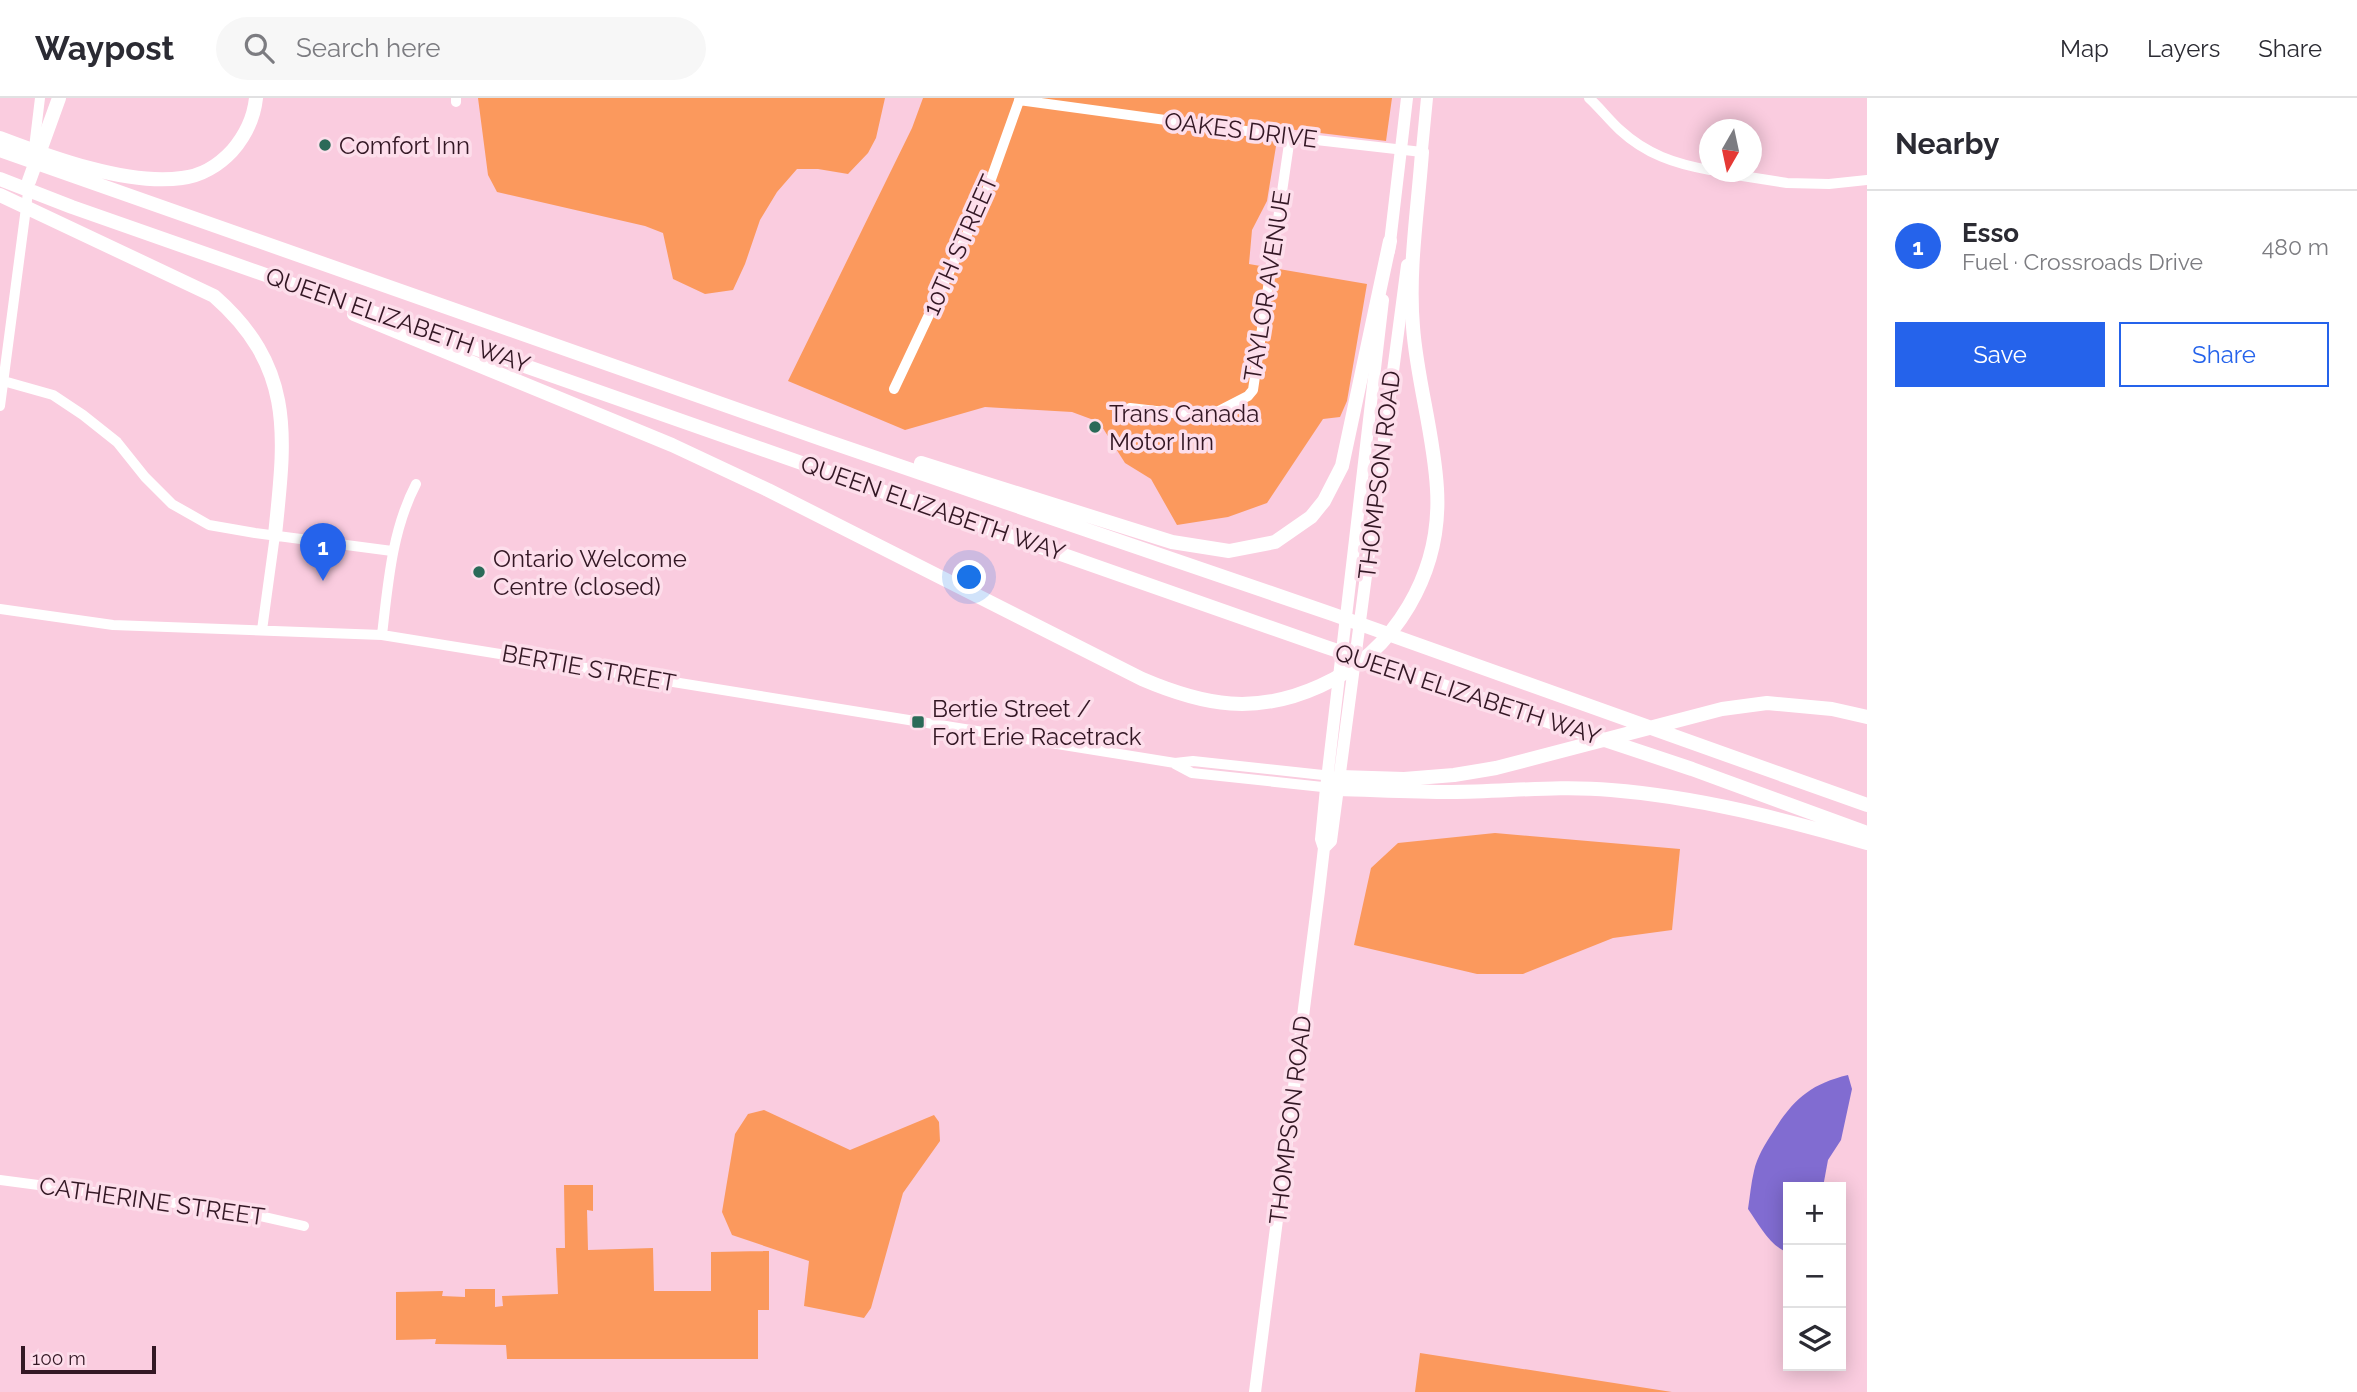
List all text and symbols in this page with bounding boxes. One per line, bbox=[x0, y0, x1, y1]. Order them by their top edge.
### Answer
search box bbox=[216, 17, 706, 80]
text: Waypost bbox=[35, 29, 174, 68]
icon: search bbox=[240, 29, 278, 67]
text: Search here bbox=[296, 33, 440, 63]
text: Map bbox=[2060, 34, 2109, 63]
text: Layers bbox=[2147, 34, 2220, 63]
text: Share bbox=[2258, 34, 2322, 63]
street label: OAKES DRIVE bbox=[1163, 106, 1319, 154]
north arrow bbox=[1699, 119, 1762, 182]
text: Nearby bbox=[1895, 126, 1999, 161]
place label: Comfort Inn bbox=[339, 131, 470, 160]
marker: Comfort Inn bbox=[317, 137, 333, 153]
street label: 10TH STREET bbox=[916, 170, 1004, 320]
street label: TAYLOR AVENUE bbox=[1238, 189, 1296, 383]
text: Esso bbox=[1962, 218, 2019, 248]
text: 1 bbox=[1912, 233, 1924, 260]
text: 480 m bbox=[2262, 233, 2329, 260]
text: Fuel · Crossroads Drive bbox=[1962, 248, 2203, 275]
street label: QUEEN ELIZABETH WAY bbox=[262, 261, 534, 379]
button: Save bbox=[1895, 322, 2105, 387]
button: Share bbox=[2119, 322, 2329, 387]
street label: THOMPSON ROAD bbox=[1352, 369, 1406, 581]
place label: Trans Canada Motor Inn bbox=[1109, 399, 1259, 456]
marker: Trans Canada Motor Inn bbox=[1087, 419, 1103, 435]
street label: QUEEN ELIZABETH WAY bbox=[797, 449, 1069, 567]
pin: 1 bbox=[300, 523, 346, 581]
place label: Ontario Welcome Centre (closed) bbox=[493, 544, 687, 601]
your location bbox=[952, 560, 986, 594]
marker: Ontario Welcome Centre (closed) bbox=[471, 564, 487, 580]
street label: QUEEN ELIZABETH WAY bbox=[1331, 637, 1605, 751]
street label: BERTIE STREET bbox=[500, 638, 679, 698]
place label: Bertie Street / Fort Erie Racetrack bbox=[932, 694, 1142, 751]
marker: Bertie Street / Fort Erie Racetrack bbox=[910, 714, 926, 730]
street label: THOMPSON ROAD bbox=[1263, 1014, 1317, 1226]
street label: CATHERINE STREET bbox=[37, 1171, 267, 1231]
map controls bbox=[1783, 1182, 1846, 1371]
button: + bbox=[1783, 1182, 1846, 1245]
button: − bbox=[1783, 1245, 1846, 1308]
button: layers bbox=[1783, 1308, 1846, 1371]
scale bar bbox=[21, 1343, 156, 1375]
text: 100 m bbox=[32, 1347, 86, 1369]

